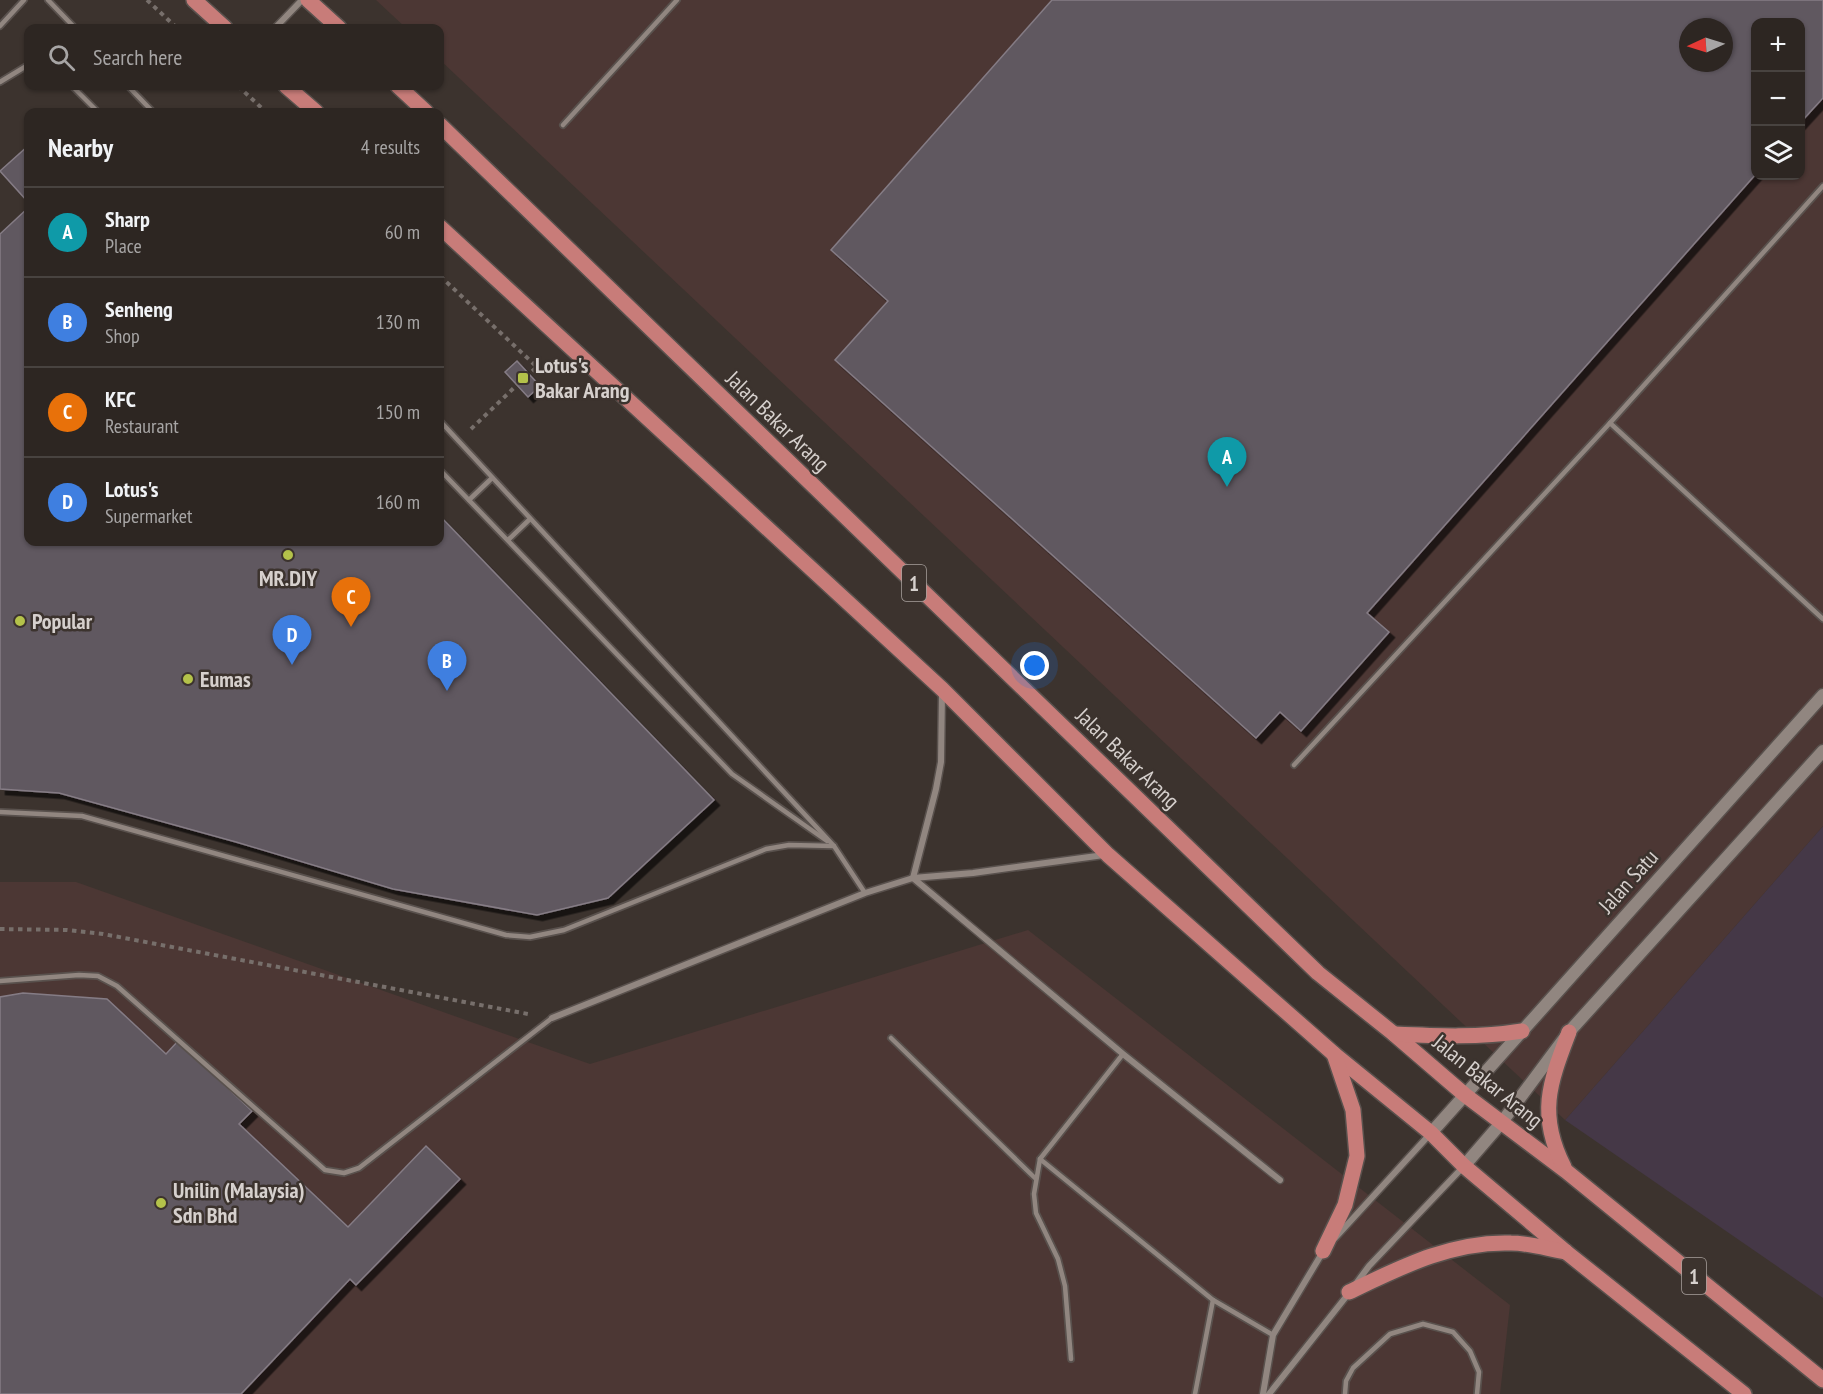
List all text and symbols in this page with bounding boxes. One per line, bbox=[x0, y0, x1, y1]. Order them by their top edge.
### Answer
north arrow bbox=[1679, 18, 1733, 72]
map controls bbox=[1751, 18, 1805, 180]
button: + bbox=[1751, 18, 1805, 72]
search box bbox=[24, 24, 444, 90]
icon: search bbox=[45, 41, 78, 74]
text: Search here bbox=[93, 43, 182, 71]
button: − bbox=[1751, 72, 1805, 126]
button: layers bbox=[1751, 126, 1805, 180]
text: Nearby bbox=[48, 131, 113, 164]
text: 4 results bbox=[361, 134, 420, 160]
text: Sharp bbox=[105, 205, 150, 233]
text: A bbox=[62, 219, 73, 245]
text: 60 m bbox=[385, 219, 420, 245]
text: Place bbox=[105, 233, 142, 259]
text: Senheng bbox=[105, 295, 173, 323]
text: B bbox=[63, 309, 72, 335]
text: 130 m bbox=[376, 309, 420, 335]
text: Shop bbox=[105, 323, 140, 349]
place label: Lotus's Bakar Arang bbox=[535, 351, 629, 404]
street label: Jalan Bakar Arang bbox=[720, 364, 836, 477]
marker: Lotus's Bakar Arang bbox=[516, 371, 530, 385]
text: KFC bbox=[105, 385, 136, 413]
text: C bbox=[63, 399, 72, 425]
text: 150 m bbox=[376, 399, 420, 425]
text: Restaurant bbox=[105, 413, 179, 439]
pin: A bbox=[1208, 438, 1246, 487]
text: Lotus's bbox=[105, 475, 159, 503]
text: D bbox=[62, 489, 73, 515]
text: 160 m bbox=[376, 489, 420, 515]
text: Supermarket bbox=[105, 503, 193, 529]
marker: MR.DIY bbox=[281, 548, 295, 562]
place label: MR.DIY bbox=[259, 564, 317, 592]
road number: 1 bbox=[902, 565, 926, 601]
pin: C bbox=[332, 578, 370, 627]
place label: Popular bbox=[32, 607, 93, 635]
marker: Popular bbox=[13, 614, 27, 628]
pin: D bbox=[272, 616, 312, 665]
pin: B bbox=[428, 642, 466, 691]
your location bbox=[1020, 651, 1049, 680]
place label: Eumas bbox=[200, 665, 251, 693]
marker: Eumas bbox=[181, 672, 195, 686]
street label: Jalan Bakar Arang bbox=[1070, 701, 1186, 814]
street label: Jalan Satu bbox=[1591, 843, 1664, 919]
street label: Jalan Bakar Arang bbox=[1427, 1028, 1549, 1134]
place label: Unilin (Malaysia) Sdn Bhd bbox=[173, 1176, 305, 1229]
marker: Unilin (Malaysia) Sdn Bhd bbox=[154, 1196, 168, 1210]
road number: 1 bbox=[1682, 1258, 1706, 1294]

